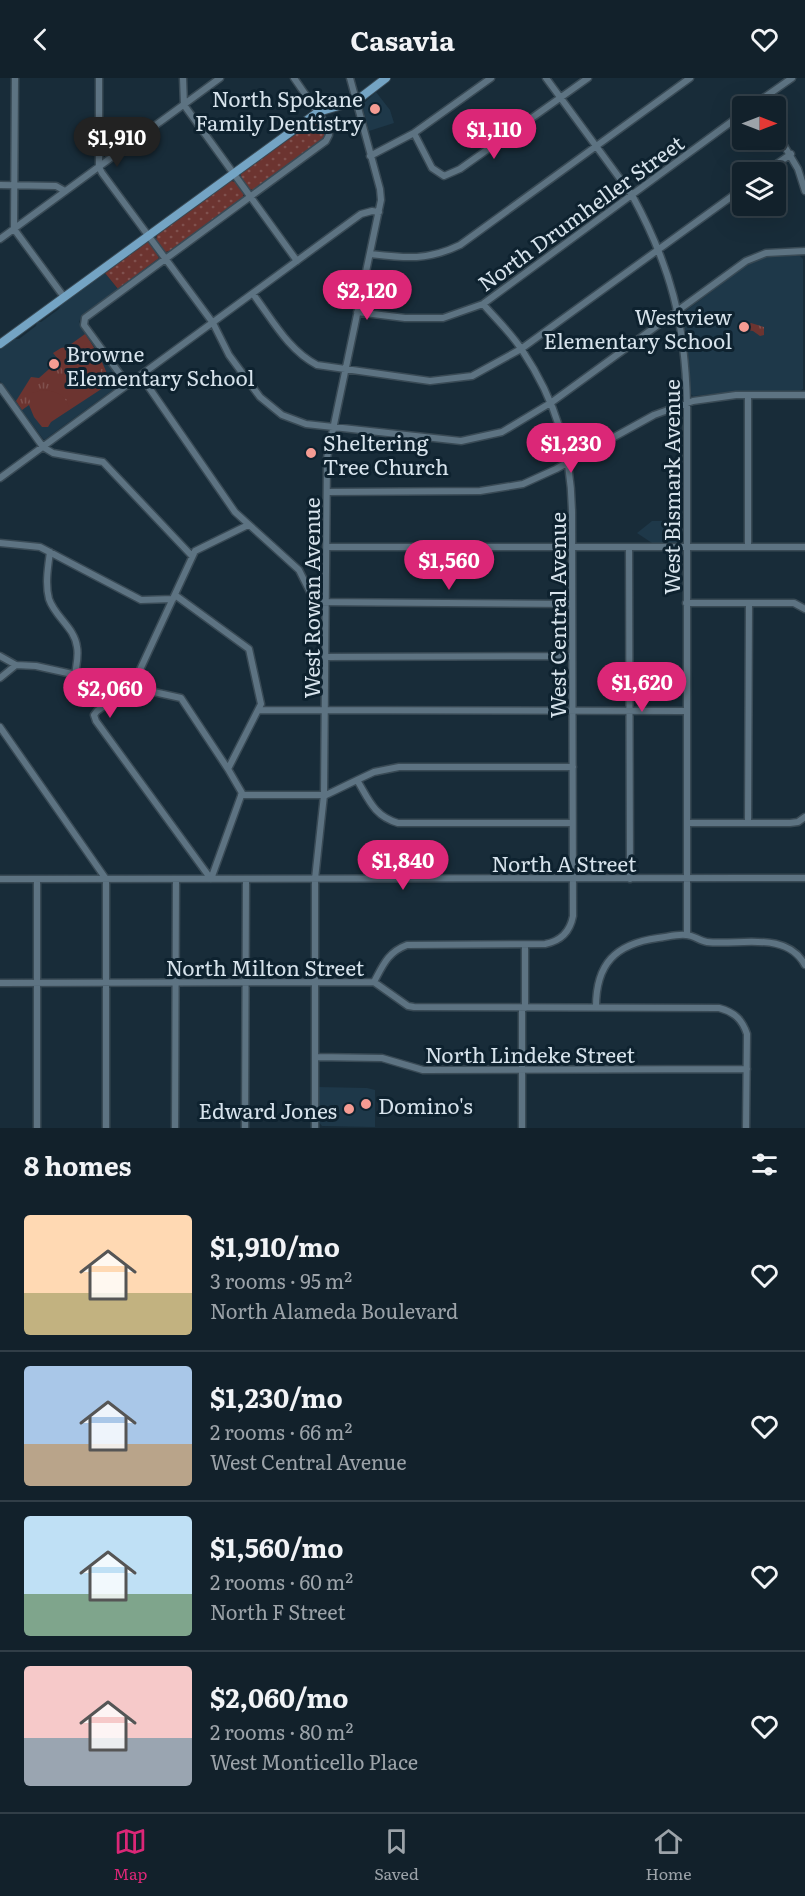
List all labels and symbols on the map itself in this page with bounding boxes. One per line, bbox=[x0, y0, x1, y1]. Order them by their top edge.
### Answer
place label: North Spokane Family Dentistry bbox=[195, 82, 364, 137]
north arrow bbox=[732, 96, 786, 150]
marker: North Spokane Family Dentistry bbox=[368, 102, 382, 116]
pin: $1,110 bbox=[445, 109, 543, 160]
pin: $1,910 bbox=[68, 117, 166, 168]
street label: North Drumheller Street bbox=[471, 126, 690, 297]
pin: $2,120 bbox=[318, 270, 416, 321]
place label: Westview Elementary School bbox=[543, 300, 732, 355]
marker: Westview Elementary School bbox=[737, 320, 751, 334]
place label: Browne Elementary School bbox=[66, 337, 255, 392]
marker: Browne Elementary School bbox=[47, 357, 61, 371]
street label: West Bismark Avenue bbox=[655, 379, 686, 595]
pin: $1,230 bbox=[522, 423, 620, 474]
place label: Sheltering Tree Church bbox=[323, 426, 449, 481]
marker: Sheltering Tree Church bbox=[304, 446, 318, 460]
street label: West Rowan Avenue bbox=[295, 497, 326, 699]
street label: West Central Avenue bbox=[541, 512, 572, 718]
pin: $1,560 bbox=[400, 540, 498, 591]
pin: $1,620 bbox=[593, 662, 691, 713]
pin: $2,060 bbox=[61, 668, 159, 719]
pin: $1,840 bbox=[354, 840, 452, 891]
street label: North A Street bbox=[492, 847, 637, 878]
street label: North Milton Street bbox=[166, 951, 365, 982]
street label: North Lindeke Street bbox=[425, 1038, 636, 1069]
place label: Domino's bbox=[378, 1089, 473, 1120]
place label: Edward Jones bbox=[199, 1094, 337, 1125]
marker: Domino's bbox=[359, 1097, 373, 1111]
marker: Edward Jones bbox=[342, 1102, 356, 1116]

